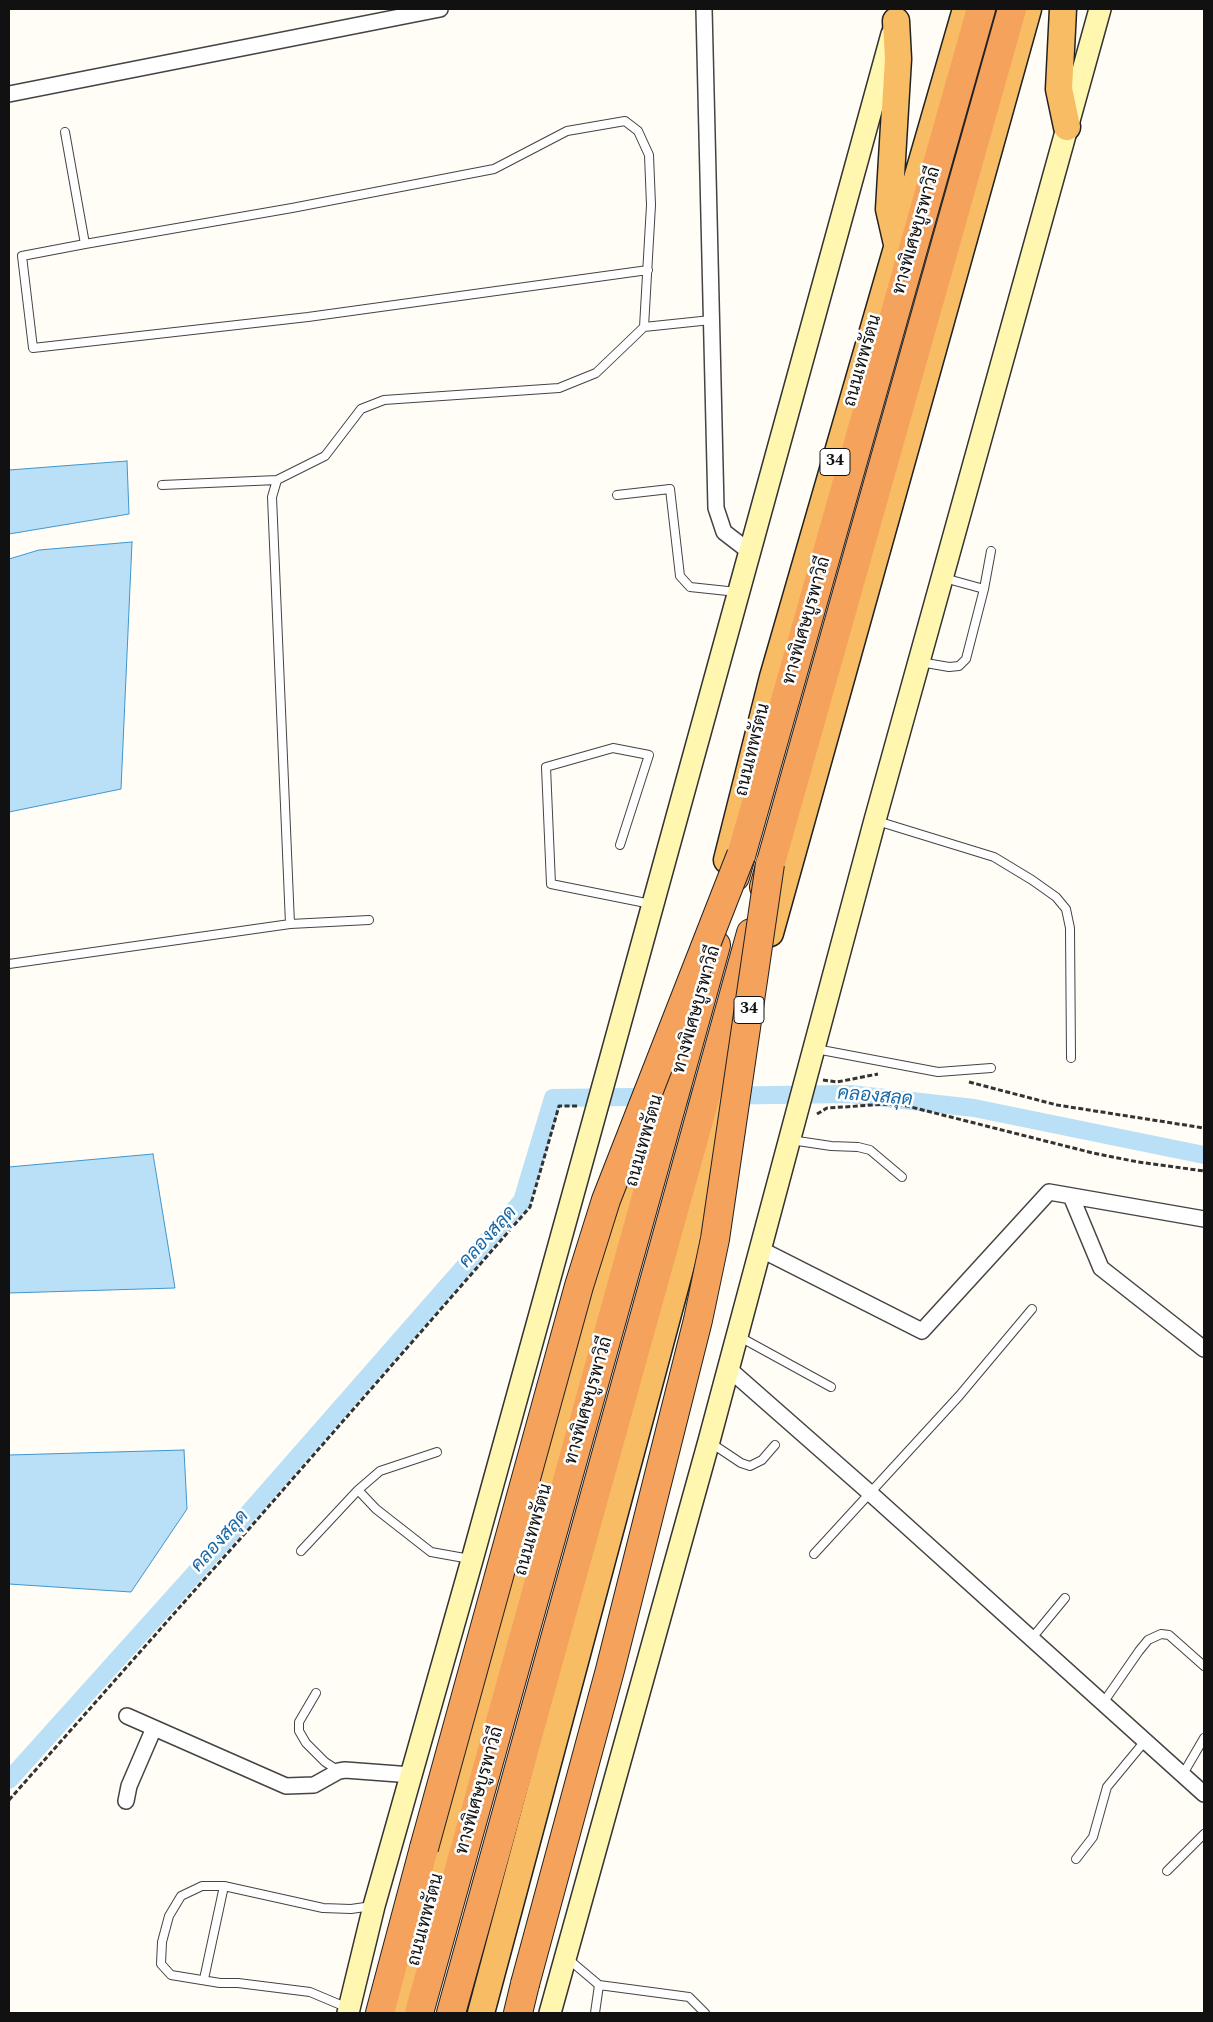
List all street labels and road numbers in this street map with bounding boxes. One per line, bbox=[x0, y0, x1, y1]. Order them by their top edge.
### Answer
street label: ทางพิเศษบูรพาวิถี bbox=[889, 165, 947, 297]
street label: ถนนเทพรัตน bbox=[841, 312, 887, 410]
road number: 34 bbox=[820, 448, 850, 476]
street label: ทางพิเศษบูรพาวิถี bbox=[779, 555, 837, 687]
street label: ถนนเทพรัตน bbox=[732, 701, 776, 799]
street label: ทางพิเศษบูรพาวิถี bbox=[669, 944, 727, 1076]
road number: 34 bbox=[734, 996, 764, 1024]
street label: ถนนเทพรัตน bbox=[623, 1092, 669, 1190]
street label: ทางพิเศษบูรพาวิถี bbox=[561, 1335, 619, 1467]
street label: ถนนเทพรัตน bbox=[512, 1481, 558, 1579]
street label: ทางพิเศษบูรพาวิถี bbox=[452, 1725, 510, 1857]
street label: ถนนเทพรัตน bbox=[404, 1871, 450, 1969]

